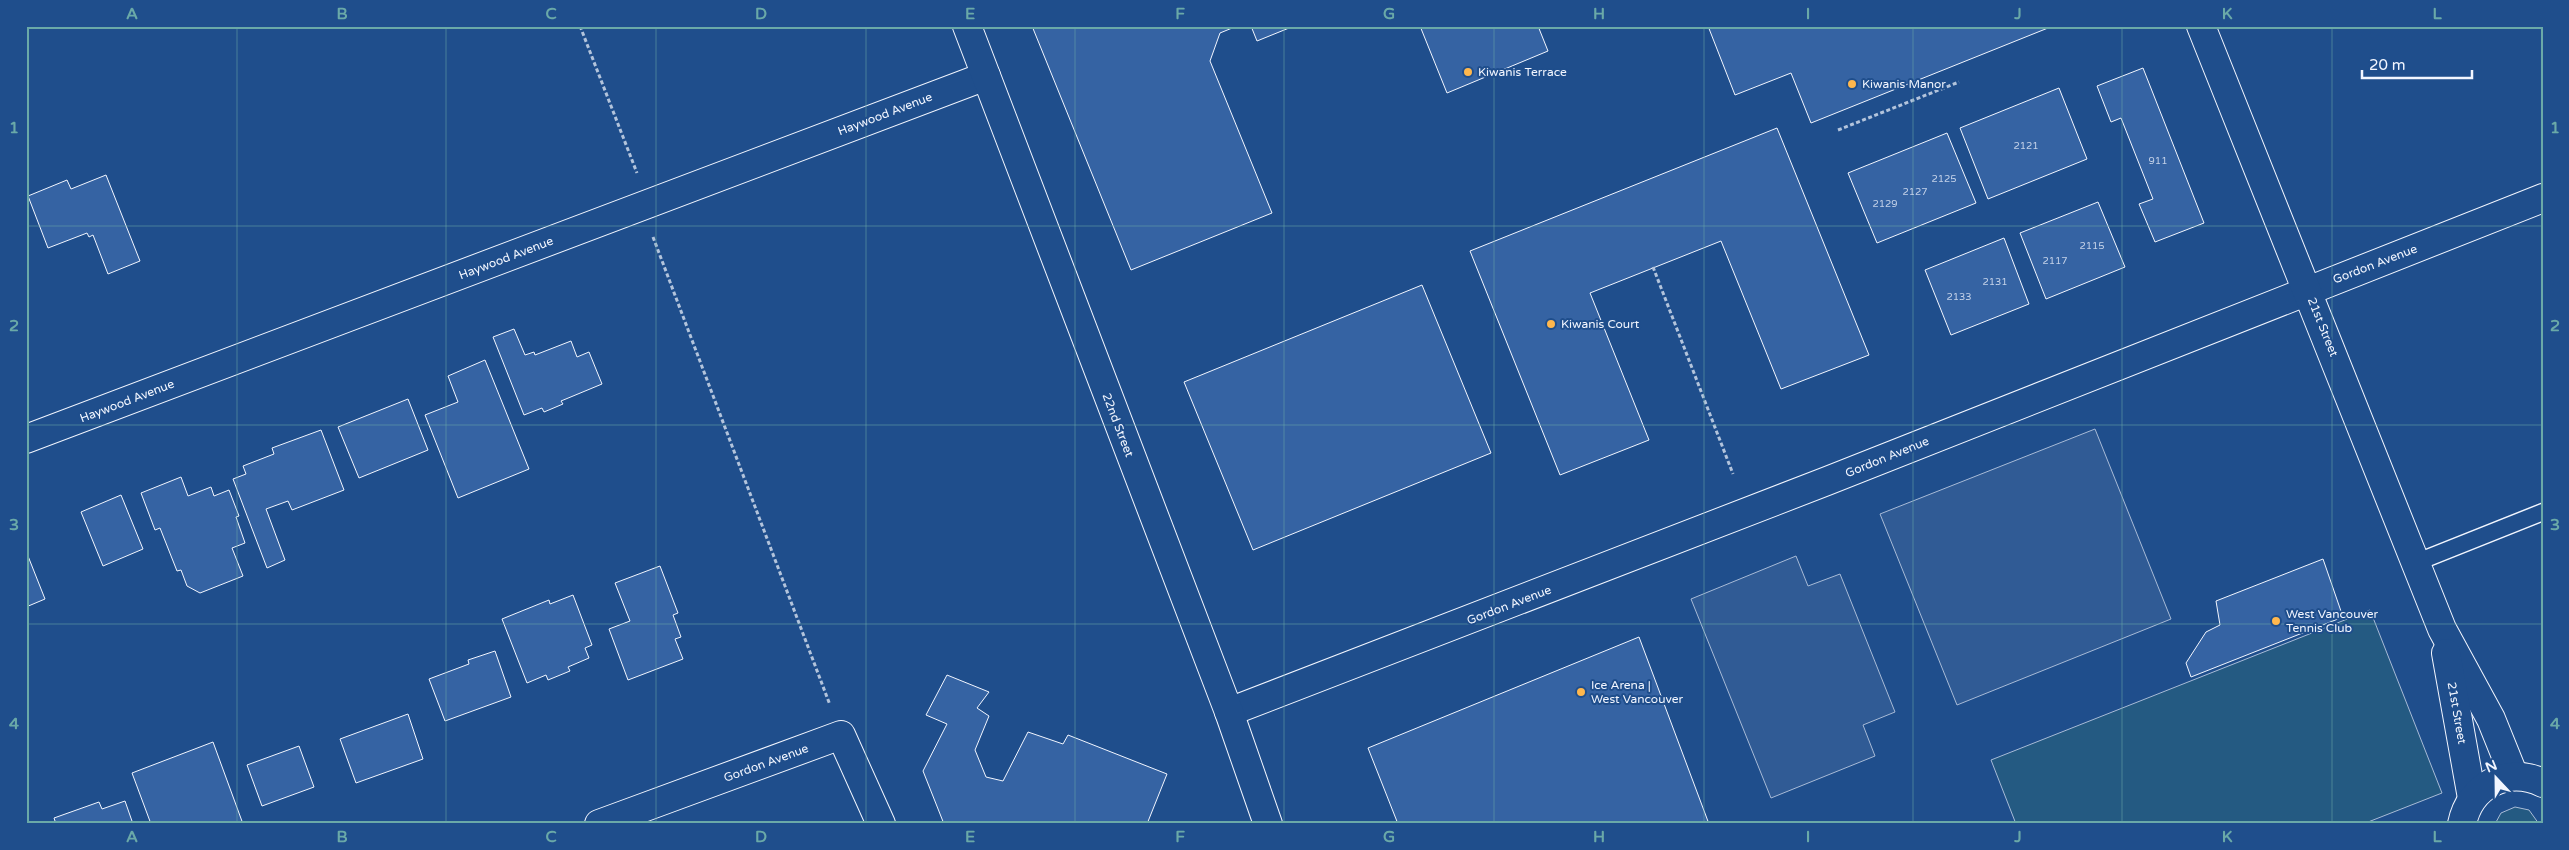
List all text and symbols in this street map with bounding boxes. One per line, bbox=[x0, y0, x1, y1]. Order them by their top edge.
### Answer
text: A bbox=[126, 4, 138, 24]
text: B bbox=[336, 4, 348, 24]
text: C bbox=[545, 4, 557, 24]
text: D bbox=[755, 4, 767, 24]
text: E bbox=[965, 4, 975, 24]
text: F bbox=[1175, 4, 1185, 24]
text: G bbox=[1383, 4, 1395, 24]
text: H bbox=[1593, 4, 1605, 24]
text: I bbox=[1806, 4, 1810, 24]
text: J bbox=[2013, 4, 2022, 24]
text: K bbox=[2222, 4, 2233, 24]
text: L bbox=[2432, 4, 2442, 24]
scale bar bbox=[2362, 48, 2472, 80]
text: 20 m bbox=[2369, 56, 2406, 74]
place label: Kiwanis Terrace bbox=[1478, 65, 1567, 79]
marker: Kiwanis Terrace bbox=[1462, 66, 1474, 78]
place label: Kiwanis Manor bbox=[1862, 77, 1946, 91]
marker: Kiwanis Manor bbox=[1846, 78, 1858, 90]
street label: Haywood Avenue bbox=[836, 90, 934, 138]
text: 1 bbox=[9, 118, 19, 138]
text: 1 bbox=[2550, 118, 2560, 138]
house number: 2121 bbox=[2013, 140, 2039, 152]
house number: 911 bbox=[2149, 155, 2167, 167]
house number: 2125 bbox=[1931, 173, 1957, 185]
house number: 2127 bbox=[1902, 186, 1928, 198]
house number: 2129 bbox=[1872, 198, 1898, 210]
street label: Haywood Avenue bbox=[457, 234, 555, 282]
house number: 2115 bbox=[2079, 240, 2105, 252]
street label: Gordon Avenue bbox=[2331, 241, 2419, 286]
house number: 2117 bbox=[2042, 255, 2068, 267]
house number: 2131 bbox=[1982, 276, 2008, 288]
house number: 2133 bbox=[1946, 291, 1972, 303]
street label: 21st Street bbox=[2305, 295, 2341, 359]
text: 2 bbox=[9, 316, 19, 336]
text: 2 bbox=[2550, 316, 2560, 336]
place label: Kiwanis Court bbox=[1561, 317, 1640, 331]
marker: Kiwanis Court bbox=[1545, 318, 1557, 330]
street label: Haywood Avenue bbox=[78, 377, 176, 425]
street label: 22nd Street bbox=[1099, 391, 1137, 459]
street label: Gordon Avenue bbox=[1843, 434, 1931, 480]
text: 3 bbox=[9, 515, 19, 535]
text: 3 bbox=[2550, 515, 2560, 535]
street label: Gordon Avenue bbox=[1465, 582, 1553, 627]
place label: West Vancouver Tennis Club bbox=[2286, 607, 2379, 635]
marker: West Vancouver Tennis Club bbox=[2270, 615, 2282, 627]
place label: Ice Arena | West Vancouver bbox=[1591, 678, 1684, 706]
street label: 21st Street bbox=[2445, 681, 2469, 746]
marker: Ice Arena | West Vancouver bbox=[1575, 686, 1587, 698]
text: 4 bbox=[9, 714, 19, 734]
text: 4 bbox=[2550, 714, 2560, 734]
street label: Gordon Avenue bbox=[722, 741, 810, 785]
north arrow bbox=[2472, 752, 2522, 802]
text: N bbox=[2483, 756, 2500, 776]
text: A bbox=[126, 827, 138, 847]
text: B bbox=[336, 827, 348, 847]
text: C bbox=[545, 827, 557, 847]
text: D bbox=[755, 827, 767, 847]
text: E bbox=[965, 827, 975, 847]
text: F bbox=[1175, 827, 1185, 847]
text: G bbox=[1383, 827, 1395, 847]
text: H bbox=[1593, 827, 1605, 847]
text: I bbox=[1806, 827, 1810, 847]
text: J bbox=[2013, 827, 2022, 847]
text: K bbox=[2222, 827, 2233, 847]
text: L bbox=[2432, 827, 2442, 847]

